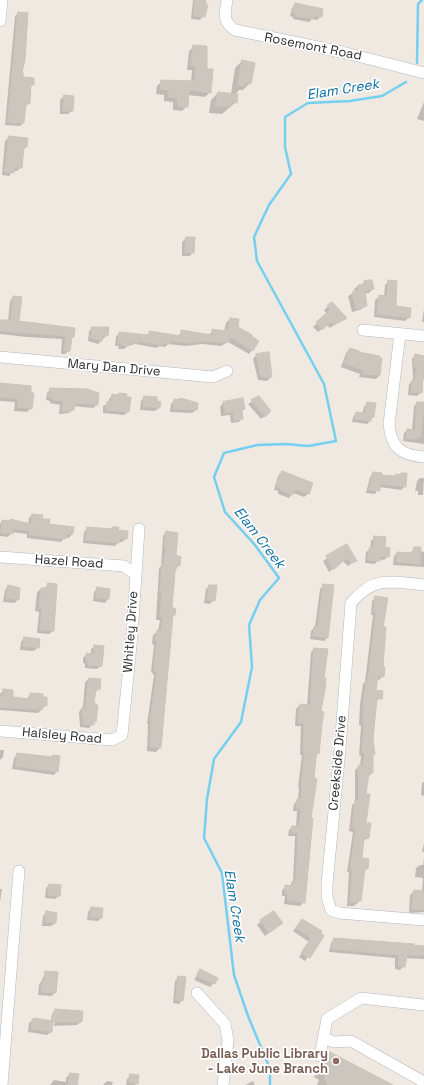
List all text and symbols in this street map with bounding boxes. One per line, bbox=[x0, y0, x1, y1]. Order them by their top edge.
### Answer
street label: Rosemont Road bbox=[263, 30, 363, 64]
water label: Elam Creek bbox=[306, 76, 380, 104]
street label: Mary Dan Drive bbox=[67, 356, 161, 380]
water label: Elam Creek bbox=[230, 504, 288, 572]
street label: Hazel Road bbox=[34, 552, 104, 572]
street label: Whitley Drive bbox=[120, 591, 142, 673]
street label: Creekside Drive bbox=[326, 715, 350, 811]
street label: Halsley Road bbox=[21, 725, 103, 747]
water label: Elam Creek bbox=[220, 869, 248, 943]
place label: Dallas Public Library - Lake June Branch bbox=[201, 1046, 328, 1077]
marker: Dallas Public Library - Lake June Branch bbox=[331, 1056, 341, 1066]

